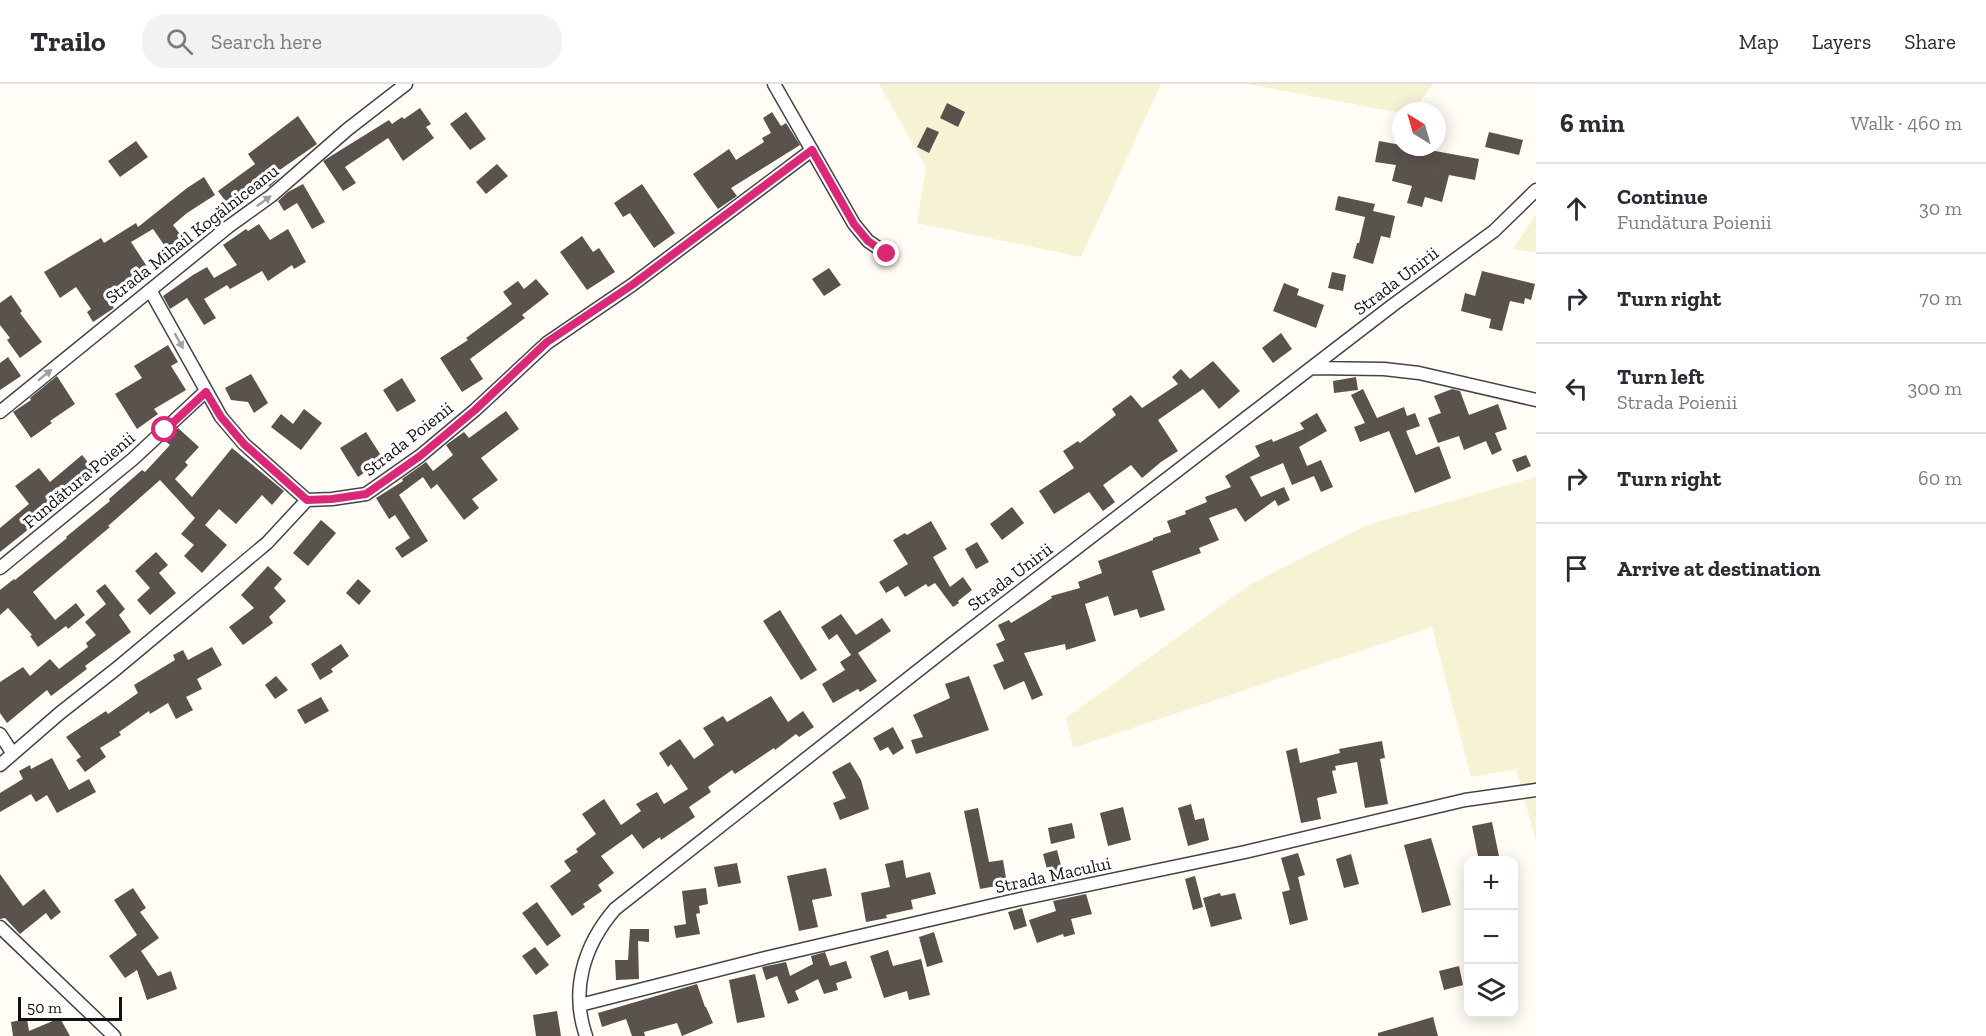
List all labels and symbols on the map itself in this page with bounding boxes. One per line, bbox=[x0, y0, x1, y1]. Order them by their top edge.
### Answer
north arrow bbox=[1392, 102, 1446, 156]
street label: Strada Mihail Kogălniceanu bbox=[101, 160, 283, 308]
one-way arrow bbox=[255, 195, 271, 207]
route end bbox=[873, 240, 899, 266]
street label: Strada Unirii bbox=[1349, 242, 1443, 320]
one-way arrow bbox=[174, 333, 184, 350]
one-way arrow bbox=[37, 368, 53, 381]
street label: Strada Poienii bbox=[359, 397, 457, 481]
route start bbox=[151, 416, 177, 442]
street label: Fundătura Poienii bbox=[19, 427, 139, 533]
street label: Strada Unirii bbox=[963, 538, 1057, 616]
street label: Strada Macului bbox=[993, 852, 1113, 898]
scale bar bbox=[18, 994, 122, 1022]

